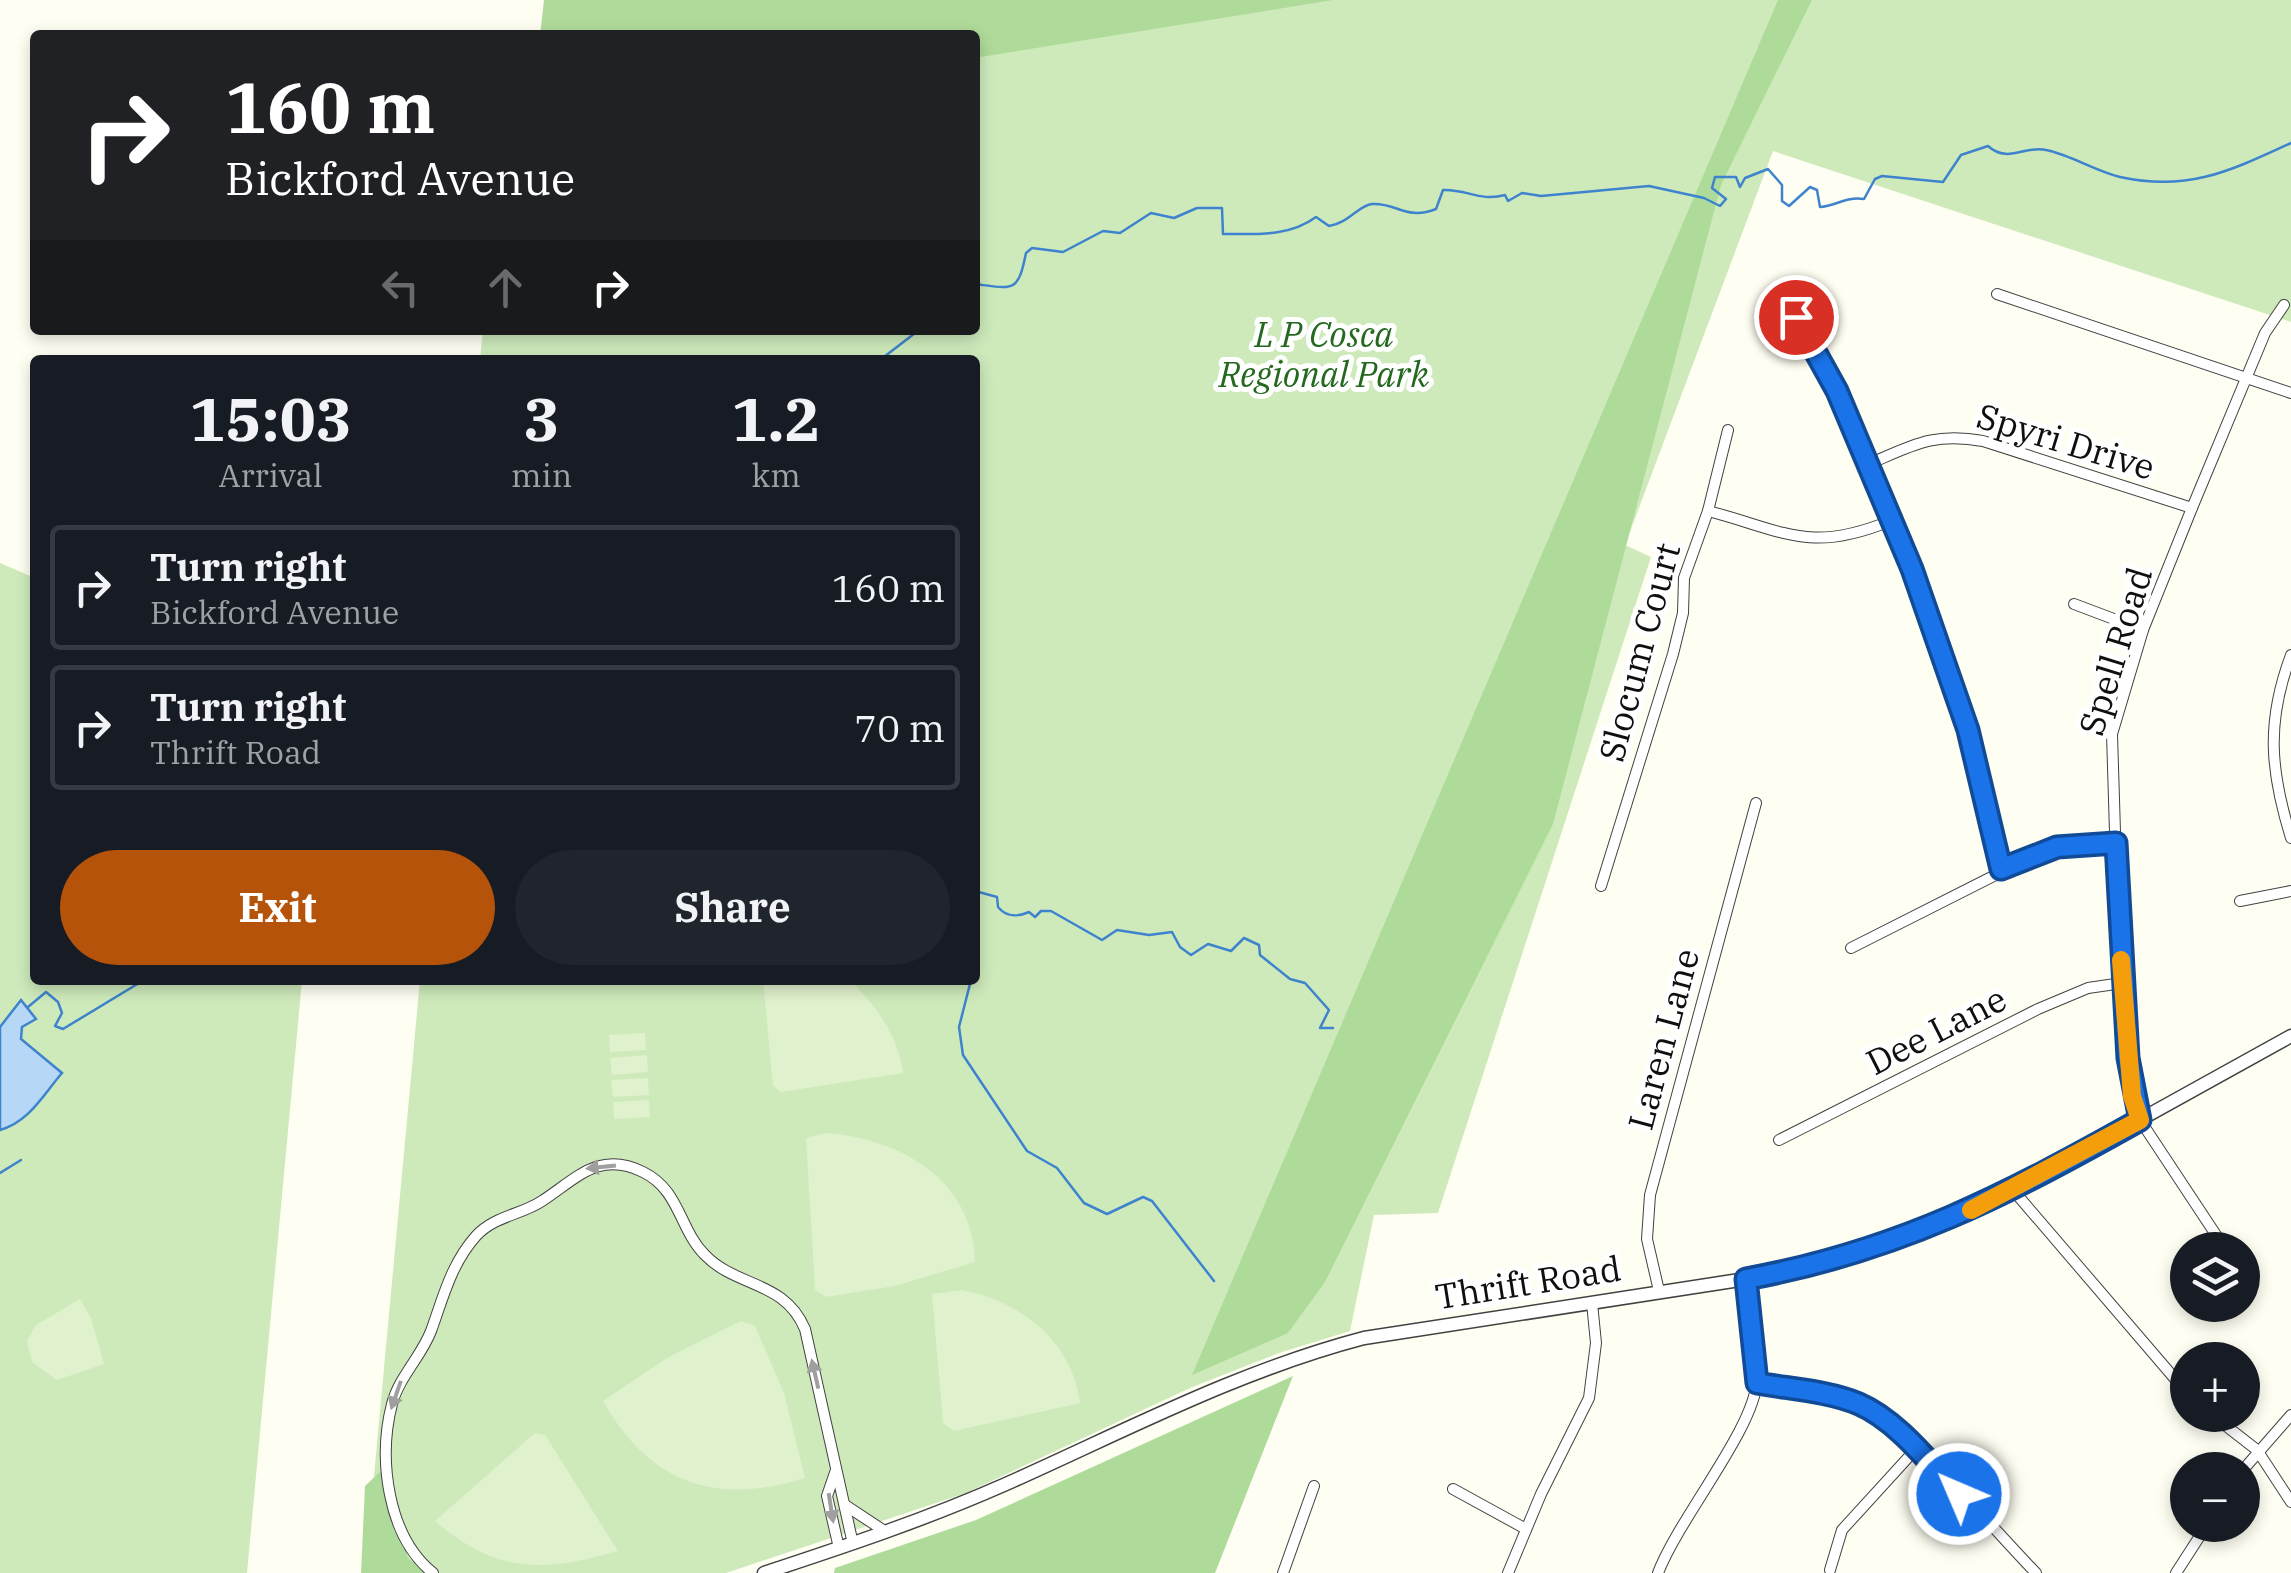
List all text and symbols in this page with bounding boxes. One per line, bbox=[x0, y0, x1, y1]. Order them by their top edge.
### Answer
text: 160 m bbox=[225, 61, 435, 152]
icon: right bbox=[60, 70, 190, 200]
text: Bickford Avenue bbox=[225, 149, 575, 207]
icon: left bbox=[373, 260, 428, 315]
icon: ahead bbox=[478, 260, 533, 315]
icon: right bbox=[583, 260, 638, 315]
pin bbox=[1754, 275, 1839, 360]
icon: arrive bbox=[1769, 290, 1824, 345]
park label: L P Cosca Regional Park bbox=[1218, 311, 1430, 397]
text: 15:03 bbox=[189, 379, 352, 458]
text: 3 bbox=[524, 379, 560, 458]
text: 1.2 bbox=[732, 379, 821, 458]
street label: Spyri Drive bbox=[1972, 392, 2160, 490]
text: Arrival bbox=[218, 454, 323, 496]
text: min bbox=[511, 454, 572, 496]
text: km bbox=[751, 454, 801, 496]
street label: Slocum Court bbox=[1588, 538, 1690, 766]
text: Turn right bbox=[150, 542, 346, 591]
icon: right bbox=[65, 560, 120, 615]
street label: Spell Road bbox=[2068, 561, 2162, 741]
text: 160 m bbox=[832, 563, 945, 612]
text: Bickford Avenue bbox=[150, 591, 399, 633]
text: Turn right bbox=[150, 682, 346, 731]
icon: right bbox=[65, 700, 120, 755]
text: 70 m bbox=[854, 703, 945, 752]
text: Thrift Road bbox=[150, 731, 321, 773]
button: Exit bbox=[60, 850, 495, 965]
button: Share bbox=[515, 850, 950, 965]
street label: Laren Lane bbox=[1617, 943, 1709, 1135]
street label: Dee Lane bbox=[1858, 975, 2014, 1085]
one-way arrow bbox=[585, 1159, 616, 1175]
map controls bbox=[2170, 1232, 2260, 1542]
button: layers bbox=[2170, 1232, 2260, 1322]
street label: Thrift Road bbox=[1432, 1245, 1624, 1319]
button: + bbox=[2170, 1342, 2260, 1432]
one-way arrow bbox=[807, 1358, 822, 1389]
one-way arrow bbox=[388, 1380, 403, 1410]
position arrow bbox=[1907, 1442, 2011, 1546]
button: − bbox=[2170, 1452, 2260, 1542]
one-way arrow bbox=[824, 1493, 839, 1524]

